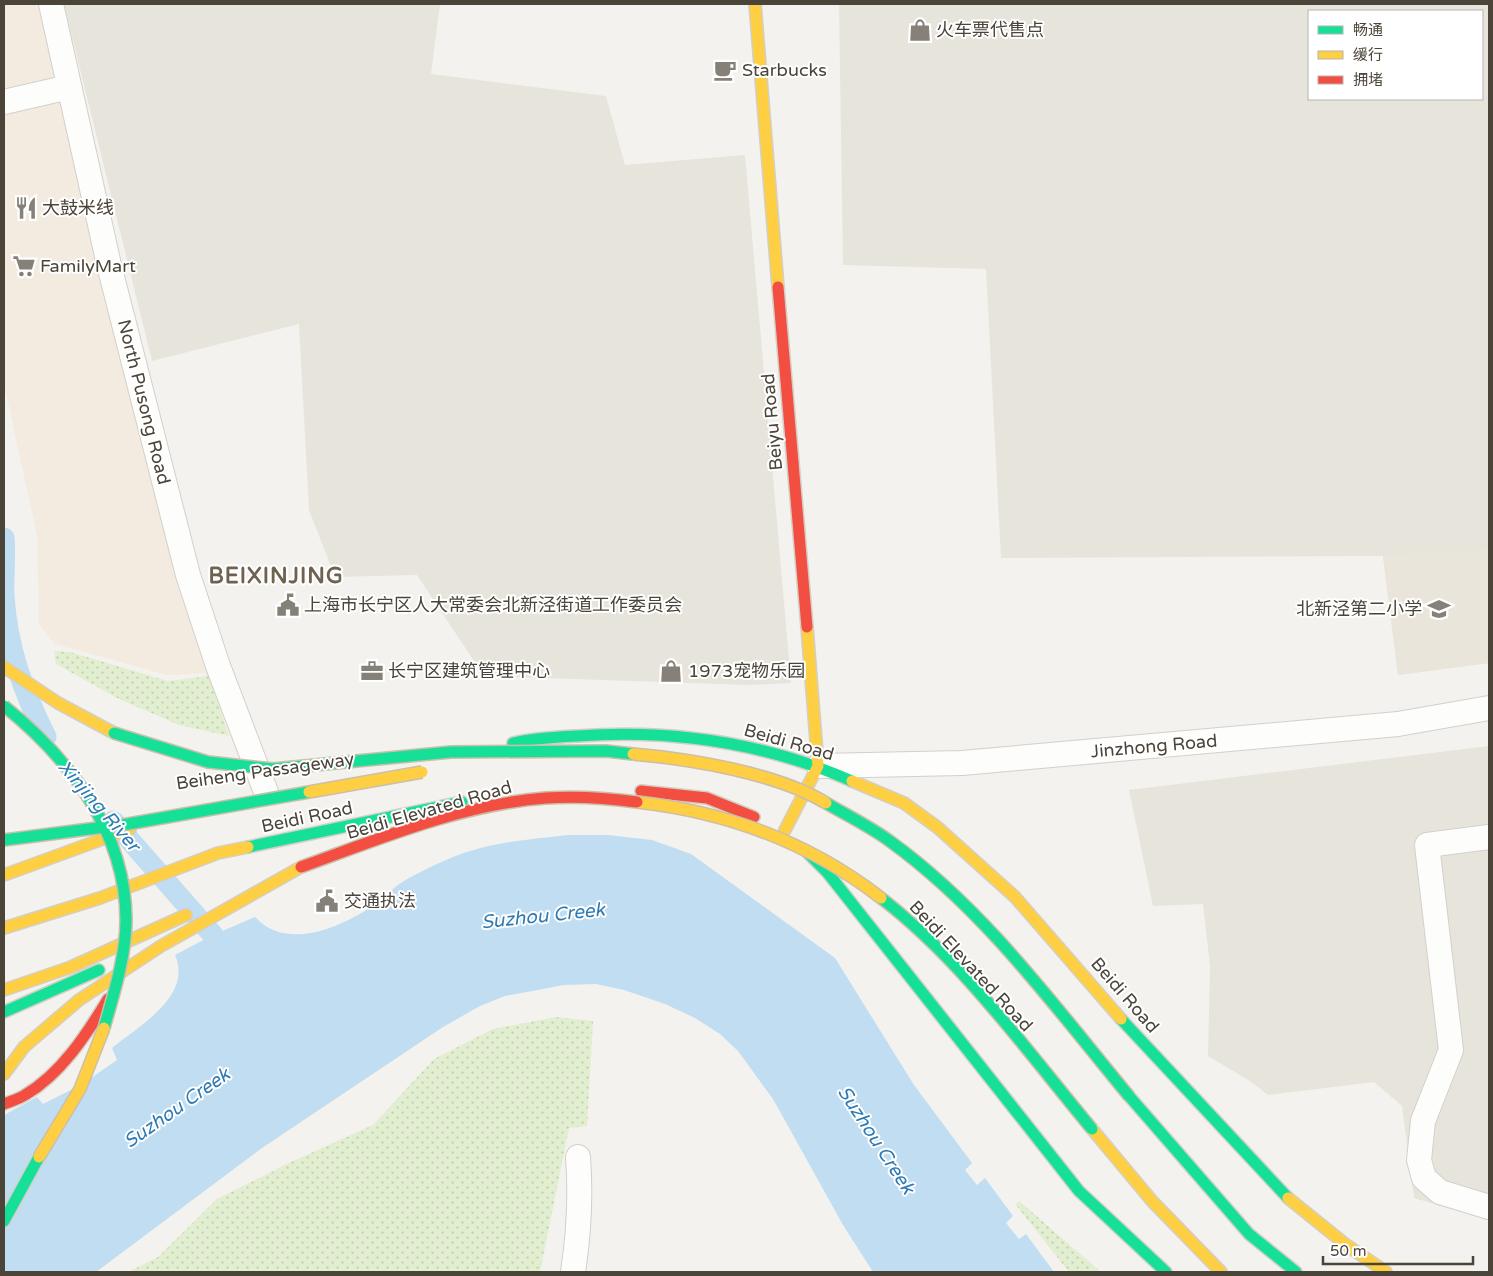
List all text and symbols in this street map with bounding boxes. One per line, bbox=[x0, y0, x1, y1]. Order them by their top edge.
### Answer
legend bbox=[1308, 10, 1483, 100]
shop icon: 火车票代售点 bbox=[907, 17, 933, 43]
place label: 火车票代售点 bbox=[936, 19, 1044, 41]
text: 畅通 bbox=[1353, 21, 1383, 39]
text: 缓行 bbox=[1353, 46, 1383, 64]
cafe icon: Starbucks bbox=[712, 57, 738, 83]
place label: Starbucks bbox=[742, 59, 827, 81]
text: 拥堵 bbox=[1353, 71, 1383, 89]
restaurant icon: 大鼓米线 bbox=[13, 195, 39, 221]
place label: 大鼓米线 bbox=[42, 197, 114, 219]
supermarket icon: FamilyMart bbox=[11, 253, 37, 279]
place label: FamilyMart bbox=[40, 255, 136, 277]
street label: North Pusong Road bbox=[113, 317, 175, 487]
street label: Beiyu Road bbox=[757, 372, 787, 472]
district label: BEIXINJING bbox=[208, 563, 344, 589]
public building icon: 上海市长宁区人大常委会北新泾街道工作委员会 bbox=[275, 592, 301, 618]
place label: 上海市长宁区人大常委会北新泾街道工作委员会 bbox=[304, 594, 682, 616]
school or university icon: 北新泾第二小学 bbox=[1426, 596, 1452, 622]
place label: 北新泾第二小学 bbox=[1296, 598, 1422, 620]
office icon: 长宁区建筑管理中心 bbox=[359, 658, 385, 684]
shop icon: 1973宠物乐园 bbox=[658, 658, 684, 684]
place label: 长宁区建筑管理中心 bbox=[388, 660, 550, 682]
place label: 1973宠物乐园 bbox=[688, 660, 805, 682]
street label: Beidi Road bbox=[741, 719, 837, 765]
street label: Jinzhong Road bbox=[1090, 730, 1218, 762]
street label: Beiheng Passageway bbox=[175, 748, 356, 794]
water label: Xinjing River bbox=[54, 756, 146, 858]
street label: Beidi Elevated Road bbox=[344, 776, 514, 844]
street label: Beidi Road bbox=[259, 797, 355, 837]
public building icon: 交通执法 bbox=[314, 888, 340, 914]
place label: 交通执法 bbox=[344, 890, 416, 912]
street label: Beidi Elevated Road bbox=[905, 896, 1037, 1036]
water label: Suzhou Creek bbox=[480, 898, 608, 933]
street label: Beidi Road bbox=[1086, 953, 1164, 1037]
water label: Suzhou Creek bbox=[120, 1062, 235, 1153]
water label: Suzhou Creek bbox=[833, 1082, 920, 1199]
scale bar bbox=[1323, 1234, 1473, 1266]
text: 50 m bbox=[1330, 1242, 1367, 1260]

